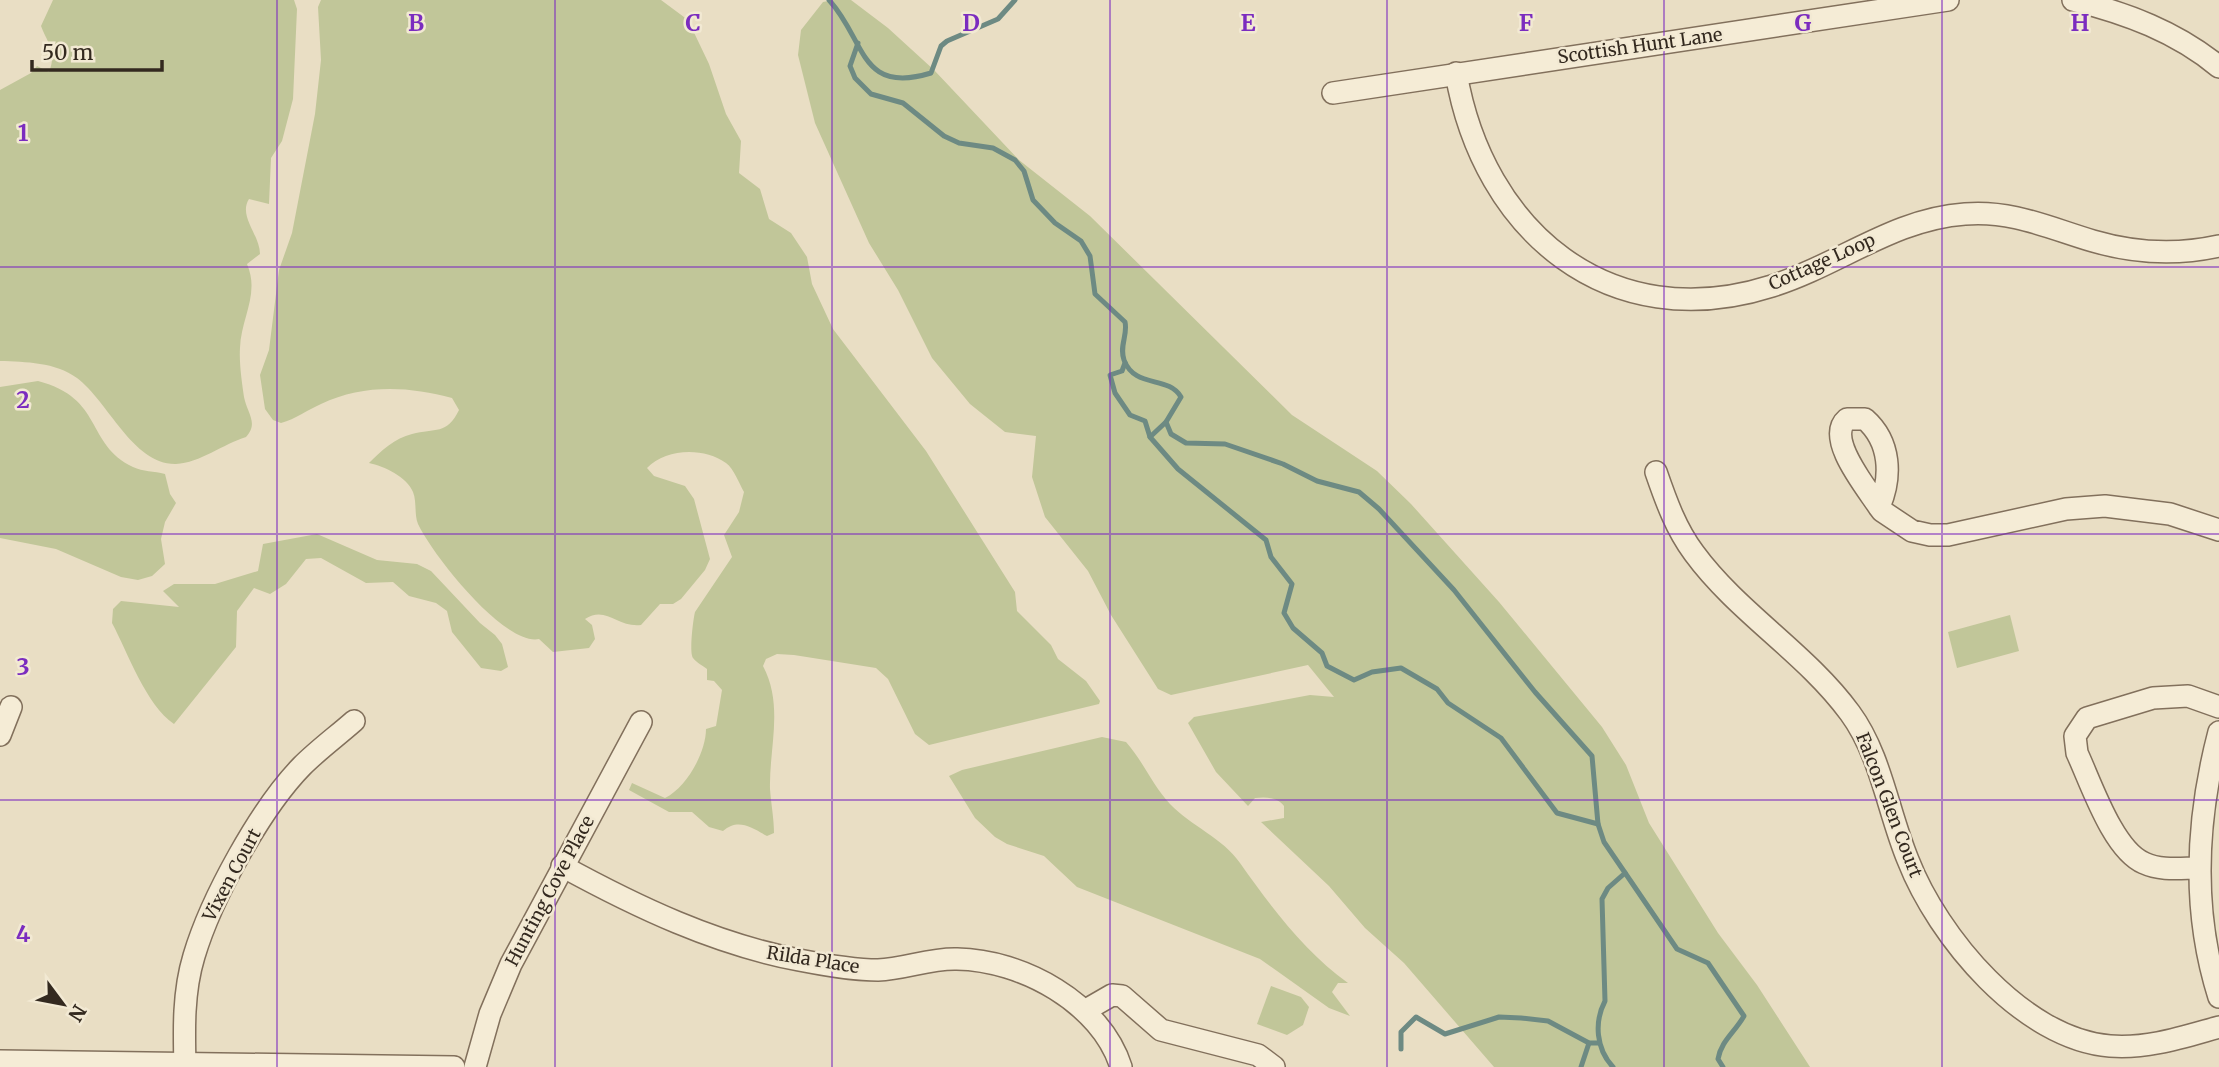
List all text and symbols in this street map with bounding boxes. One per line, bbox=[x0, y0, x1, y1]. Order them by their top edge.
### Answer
text: B bbox=[408, 8, 424, 37]
text: C bbox=[685, 8, 701, 37]
text: D bbox=[962, 8, 980, 37]
text: E bbox=[1240, 8, 1256, 37]
text: F bbox=[1519, 8, 1533, 37]
text: G bbox=[1795, 8, 1812, 37]
text: H bbox=[2071, 8, 2090, 37]
street label: Scottish Hunt Lane bbox=[1556, 23, 1724, 68]
scale bar bbox=[32, 28, 161, 72]
text: 50 m bbox=[42, 39, 93, 66]
text: 1 bbox=[18, 118, 29, 147]
street label: Cottage Loop bbox=[1765, 228, 1879, 295]
text: 2 bbox=[16, 385, 30, 414]
text: 3 bbox=[16, 652, 30, 681]
street label: Falcon Glen Court bbox=[1851, 729, 1928, 881]
street label: Hunting Cove Place bbox=[500, 811, 599, 970]
street label: Vixen Court bbox=[197, 824, 266, 926]
text: 4 bbox=[16, 919, 31, 948]
street label: Rilda Place bbox=[765, 941, 861, 978]
north arrow bbox=[28, 969, 98, 1039]
text: N bbox=[63, 1000, 92, 1026]

